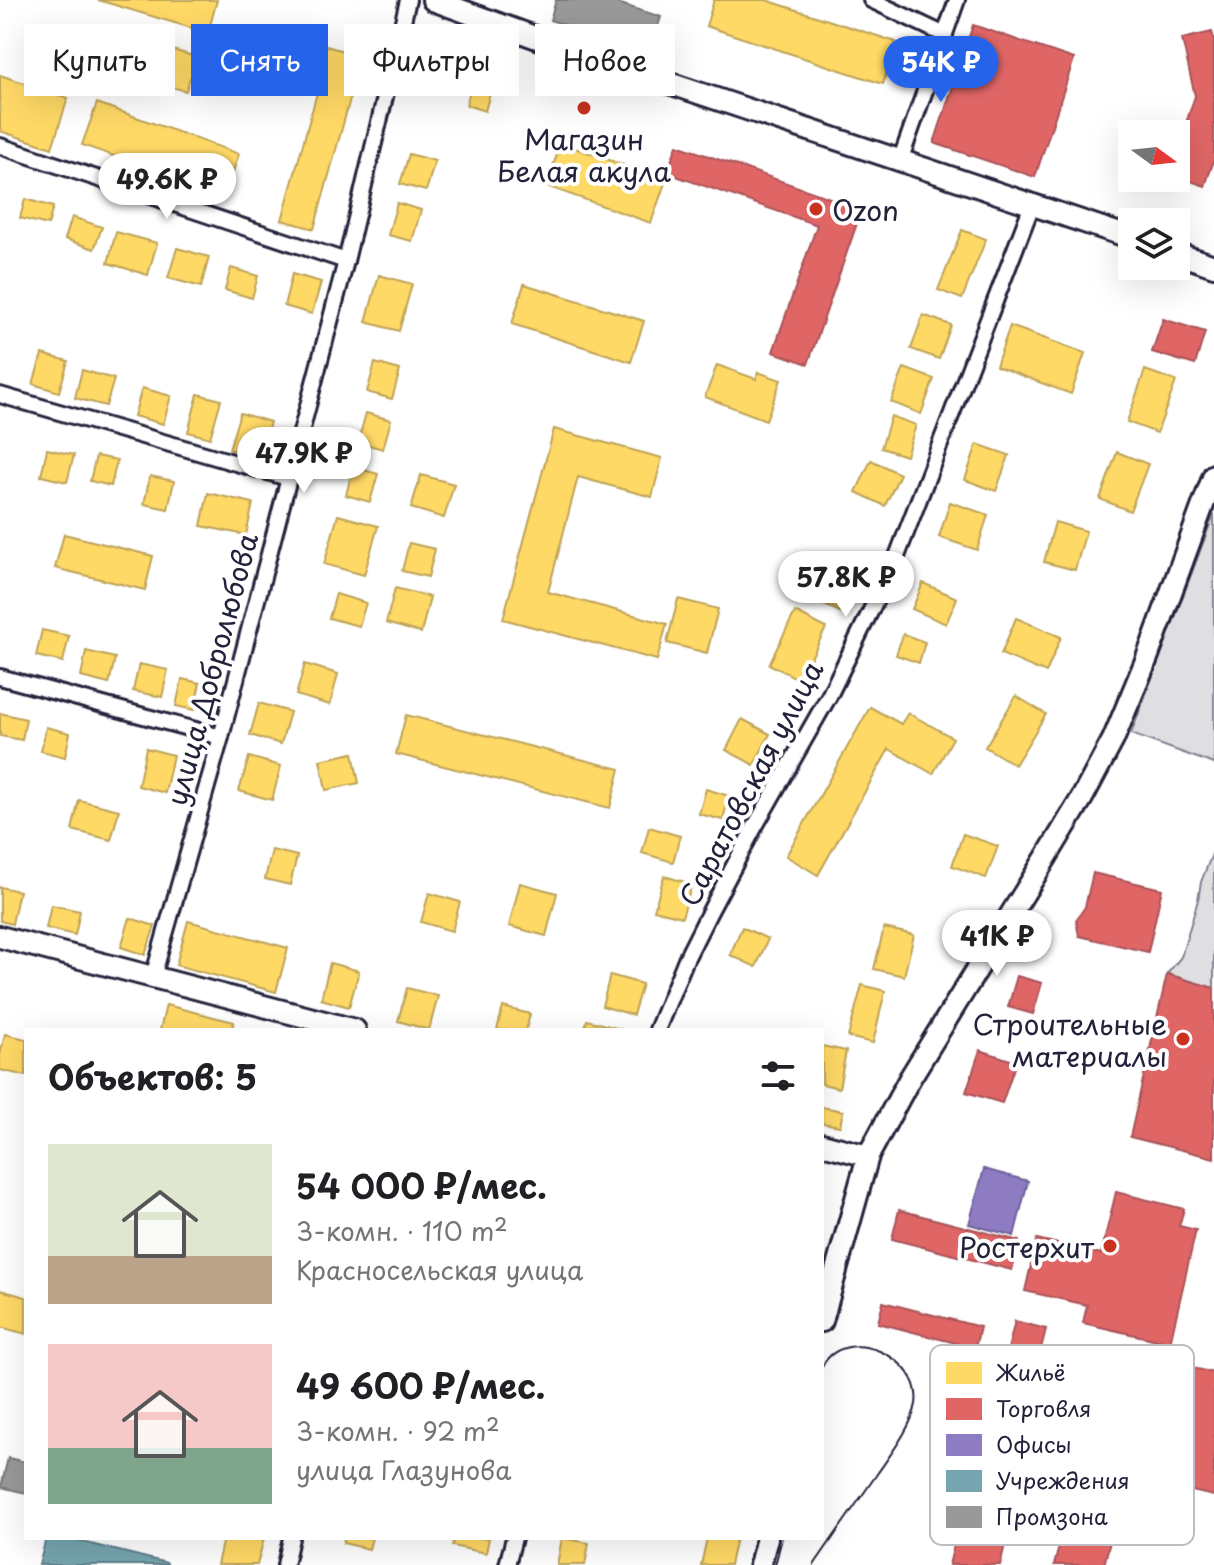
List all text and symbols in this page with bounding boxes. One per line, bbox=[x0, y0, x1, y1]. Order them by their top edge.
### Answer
chip: Купить bbox=[24, 24, 175, 96]
chip: Снять bbox=[191, 24, 328, 96]
chip: Фильтры bbox=[344, 24, 519, 96]
chip: Новое bbox=[535, 24, 675, 96]
pin: 54K ₽ bbox=[885, 36, 997, 104]
text: 54K ₽ bbox=[902, 42, 980, 81]
marker: Магазин Белая акула bbox=[575, 99, 593, 117]
place label: Магазин Белая акула bbox=[497, 117, 671, 192]
north arrow bbox=[1118, 120, 1190, 192]
map controls bbox=[1118, 120, 1190, 280]
pin: 49.6K ₽ bbox=[93, 153, 241, 221]
text: 49.6K ₽ bbox=[116, 159, 218, 198]
place label: Ozon bbox=[832, 188, 899, 231]
marker: Ozon bbox=[807, 200, 825, 218]
button: layers bbox=[1118, 208, 1190, 280]
pin: 47.9K ₽ bbox=[230, 427, 378, 495]
text: 47.9K ₽ bbox=[255, 433, 353, 472]
street label: улица Добролюбова bbox=[154, 527, 268, 810]
pin: 57.8K ₽ bbox=[772, 551, 920, 619]
text: 57.8K ₽ bbox=[796, 557, 896, 596]
street label: Саратовская улица bbox=[667, 652, 833, 913]
pin: 41K ₽ bbox=[941, 910, 1053, 978]
text: 41K ₽ bbox=[960, 916, 1034, 955]
place label: Строительные материалы bbox=[972, 1002, 1167, 1077]
marker: Строительные материалы bbox=[1174, 1030, 1192, 1048]
text: Объектов: 5 bbox=[48, 1050, 257, 1102]
icon: filters bbox=[756, 1054, 800, 1098]
text: 54 000 ₽/мес. bbox=[296, 1159, 547, 1211]
icon: home bbox=[112, 1176, 208, 1272]
text: 3-комн. · 110 m² bbox=[296, 1211, 508, 1250]
place label: Ростерхит bbox=[959, 1225, 1095, 1268]
marker: Ростерхит bbox=[1101, 1237, 1119, 1255]
text: Красносельская улица bbox=[296, 1250, 583, 1289]
legend bbox=[930, 1345, 1194, 1545]
text: Жильё bbox=[995, 1355, 1065, 1388]
text: 49 600 ₽/мес. bbox=[296, 1359, 545, 1411]
icon: home bbox=[112, 1376, 208, 1472]
text: Торговля bbox=[996, 1391, 1091, 1424]
text: 3-комн. · 92 m² bbox=[296, 1411, 500, 1450]
text: Офисы bbox=[996, 1427, 1072, 1460]
text: улица Глазунова bbox=[296, 1450, 511, 1489]
text: Учреждения bbox=[996, 1463, 1130, 1496]
text: Промзона bbox=[996, 1499, 1108, 1532]

